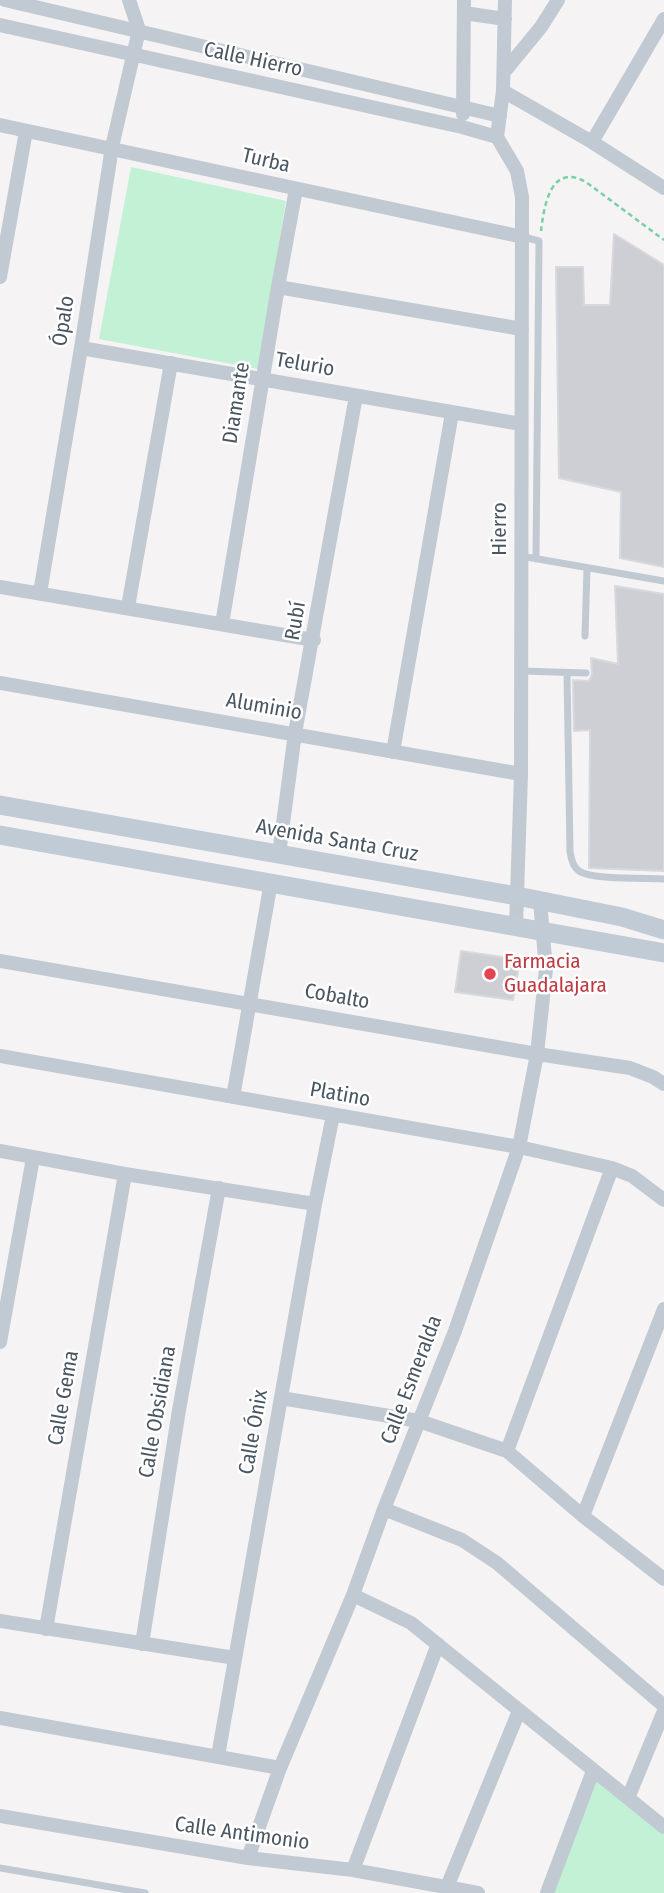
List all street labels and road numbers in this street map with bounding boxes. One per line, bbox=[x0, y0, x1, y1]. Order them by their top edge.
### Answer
street label: Calle Hierro bbox=[201, 37, 305, 83]
street label: Turba bbox=[240, 143, 292, 179]
street label: Ópalo bbox=[48, 294, 80, 348]
street label: Telurio bbox=[274, 347, 336, 383]
street label: Diamante bbox=[218, 360, 256, 446]
street label: Hierro bbox=[487, 502, 513, 556]
street label: Rubí bbox=[280, 600, 312, 642]
street label: Aluminio bbox=[224, 688, 304, 726]
street label: Avenida Santa Cruz bbox=[254, 814, 420, 868]
street label: Cobalto bbox=[303, 979, 371, 1015]
street label: Platino bbox=[308, 1077, 372, 1113]
street label: Calle Esmeralda bbox=[376, 1312, 448, 1448]
street label: Calle Obsidiana bbox=[134, 1344, 182, 1480]
street label: Calle Gema bbox=[43, 1349, 85, 1447]
street label: Calle Ónix bbox=[234, 1388, 274, 1476]
street label: Calle Antimonio bbox=[173, 1812, 311, 1856]

